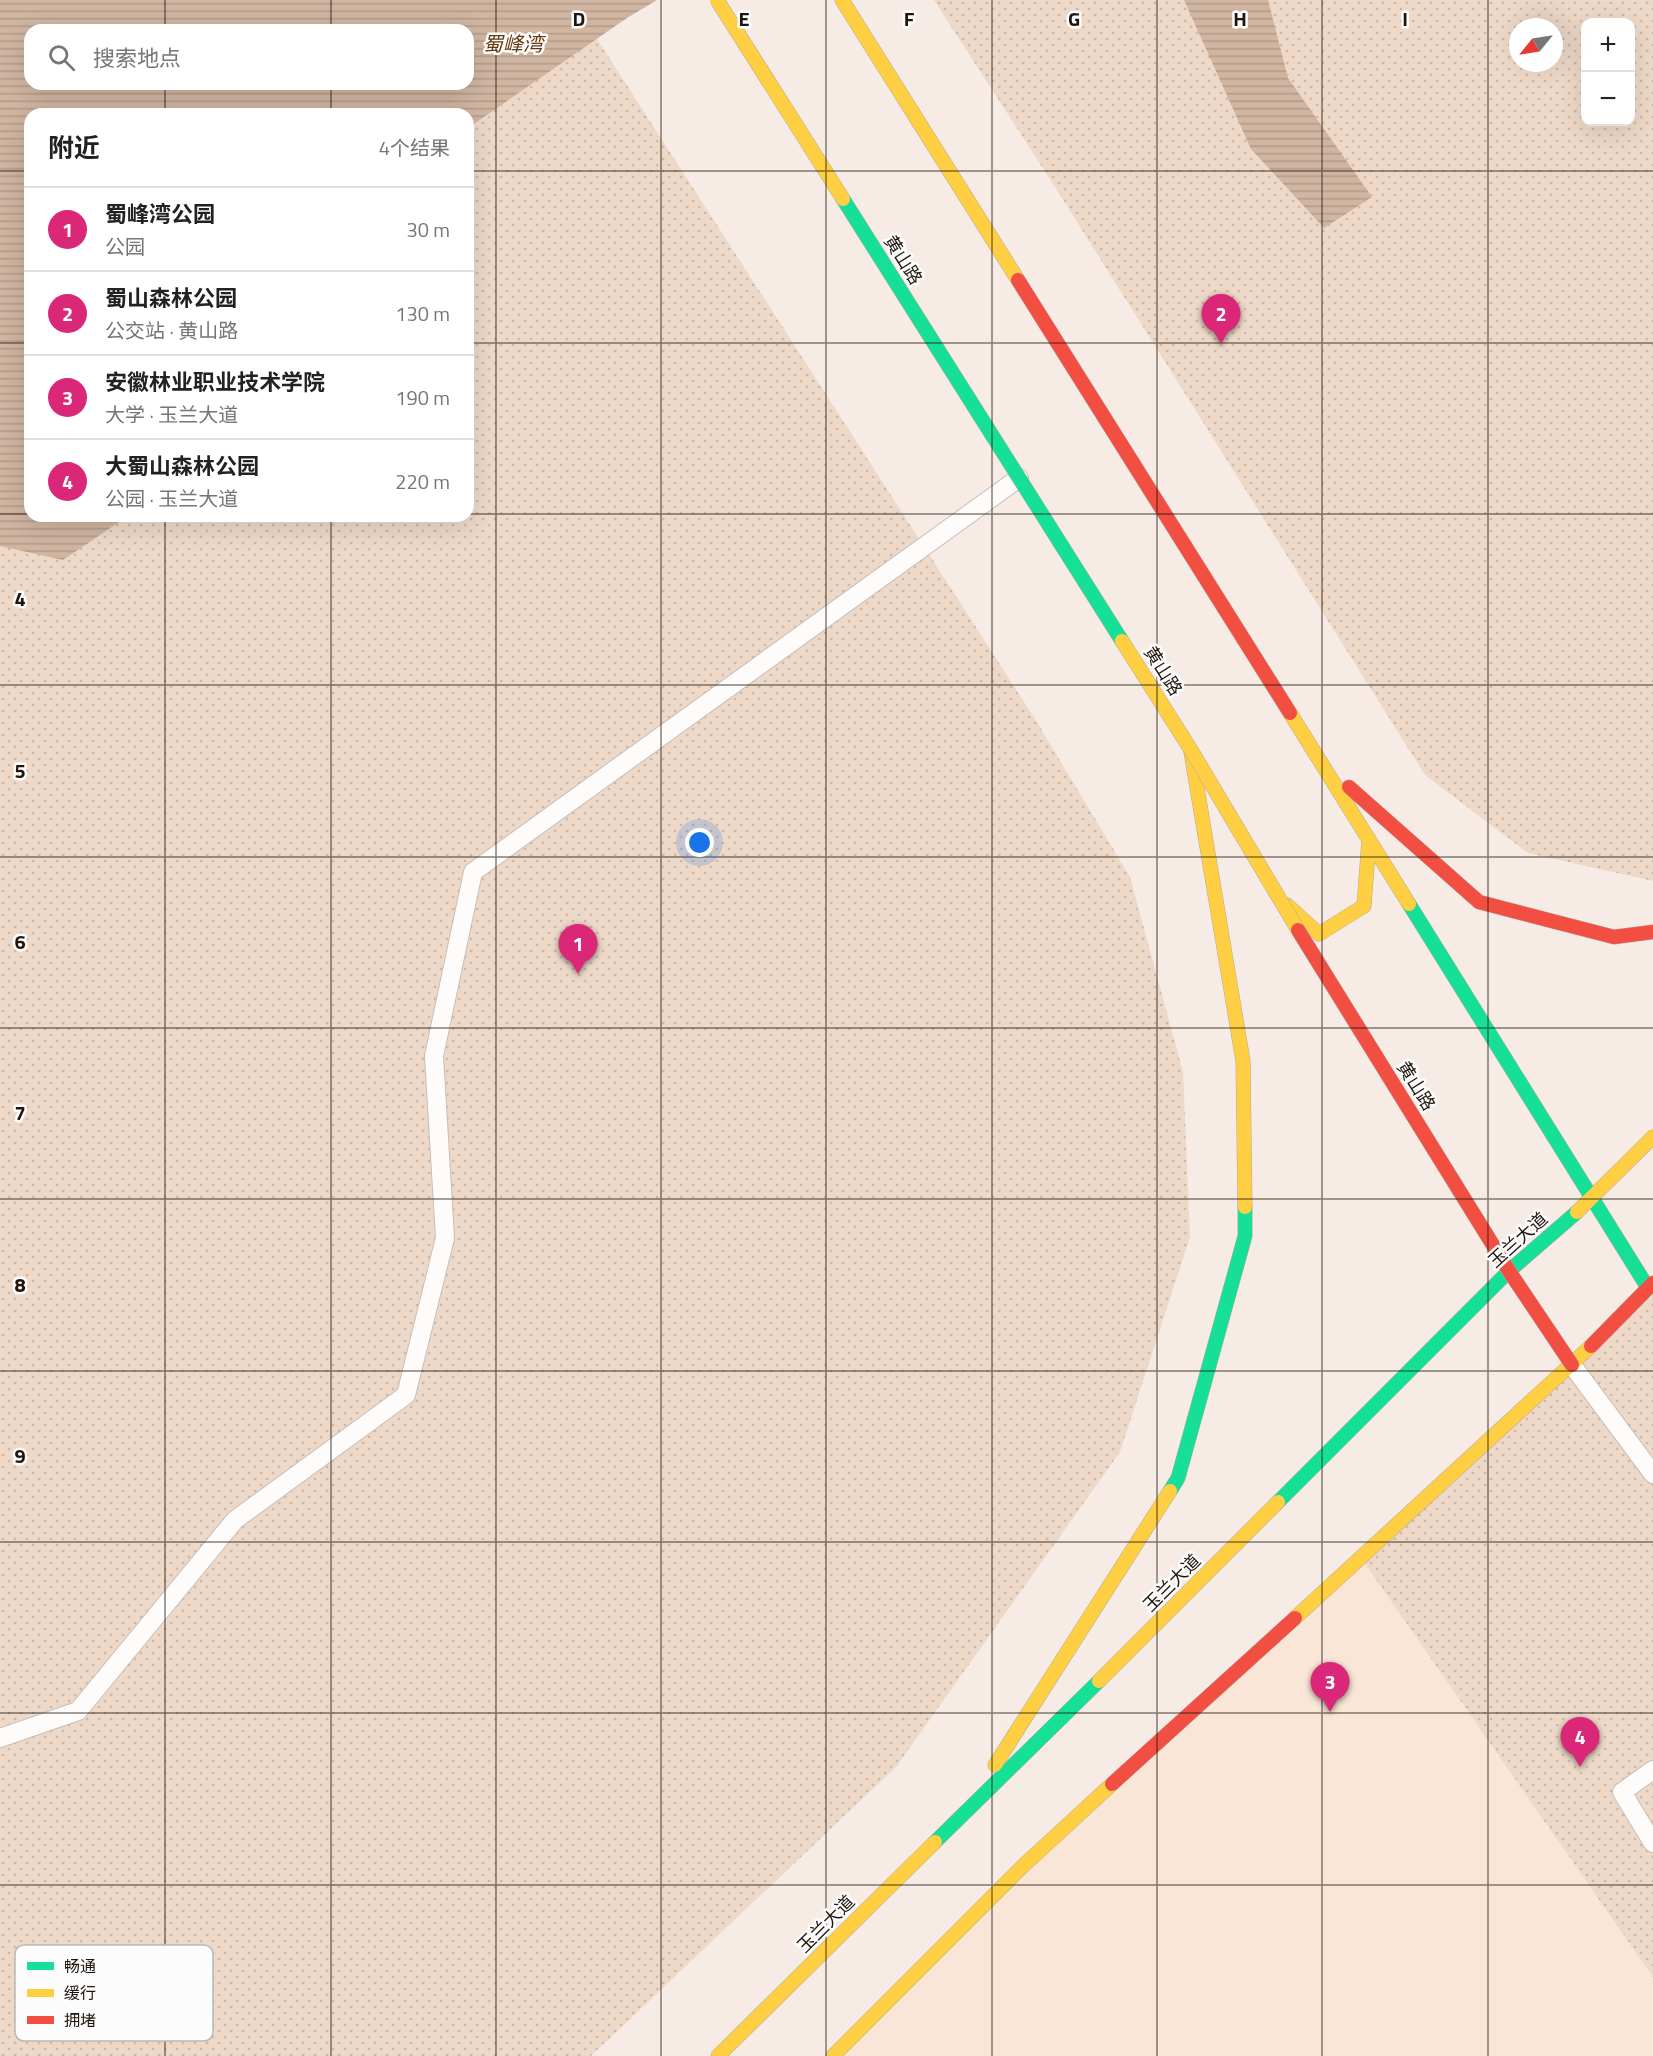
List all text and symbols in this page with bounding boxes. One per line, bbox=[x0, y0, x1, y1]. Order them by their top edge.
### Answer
text: D bbox=[573, 3, 585, 34]
text: E bbox=[738, 3, 750, 34]
text: F bbox=[904, 3, 915, 34]
text: G bbox=[1068, 3, 1080, 34]
text: H bbox=[1233, 3, 1247, 34]
text: I bbox=[1402, 3, 1408, 34]
north arrow bbox=[1509, 18, 1563, 72]
map controls bbox=[1581, 18, 1635, 126]
button: + bbox=[1581, 18, 1635, 72]
search box bbox=[24, 24, 474, 90]
water label: 蜀峰湾 bbox=[483, 28, 546, 59]
icon: search bbox=[45, 41, 78, 74]
text: 搜索地点 bbox=[93, 41, 181, 75]
button: − bbox=[1581, 72, 1635, 126]
text: 附近 bbox=[48, 128, 100, 167]
text: 4个结果 bbox=[379, 132, 450, 163]
text: 蜀峰湾公园 bbox=[105, 197, 215, 231]
text: 1 bbox=[62, 214, 73, 245]
text: 30 m bbox=[406, 214, 450, 245]
street label: 黄山路 bbox=[878, 230, 929, 290]
text: 公园 bbox=[105, 231, 145, 262]
text: 蜀山森林公园 bbox=[105, 281, 237, 315]
pin: 2 bbox=[1202, 294, 1240, 344]
text: 2 bbox=[62, 298, 73, 329]
text: 130 m bbox=[395, 298, 450, 329]
text: 公交站 · 黄山路 bbox=[105, 315, 238, 346]
text: 安徽林业职业技术学院 bbox=[105, 365, 325, 399]
text: 3 bbox=[62, 382, 73, 413]
text: 190 m bbox=[395, 382, 450, 413]
text: 大学 · 玉兰大道 bbox=[105, 399, 238, 430]
text: 大蜀山森林公园 bbox=[105, 449, 259, 483]
text: 4 bbox=[62, 466, 73, 497]
text: 220 m bbox=[395, 466, 450, 497]
text: 公园 · 玉兰大道 bbox=[105, 483, 238, 514]
text: 4 bbox=[14, 583, 26, 614]
street label: 黄山路 bbox=[1138, 641, 1189, 701]
text: 5 bbox=[14, 755, 26, 786]
your location bbox=[685, 828, 714, 857]
pin: 1 bbox=[558, 924, 598, 974]
text: 6 bbox=[14, 926, 26, 957]
street label: 黄山路 bbox=[1391, 1056, 1442, 1116]
text: 7 bbox=[14, 1097, 26, 1128]
street label: 玉兰大道 bbox=[1482, 1206, 1553, 1274]
text: 8 bbox=[14, 1269, 26, 1300]
text: 9 bbox=[14, 1440, 26, 1471]
street label: 玉兰大道 bbox=[1137, 1548, 1207, 1618]
pin: 3 bbox=[1310, 1662, 1350, 1712]
pin: 4 bbox=[1560, 1718, 1600, 1767]
street label: 玉兰大道 bbox=[791, 1889, 861, 1959]
legend bbox=[15, 1945, 213, 2041]
text: 畅通 bbox=[64, 1954, 96, 1978]
text: 缓行 bbox=[64, 1981, 96, 2005]
text: 拥堵 bbox=[64, 2008, 96, 2032]

